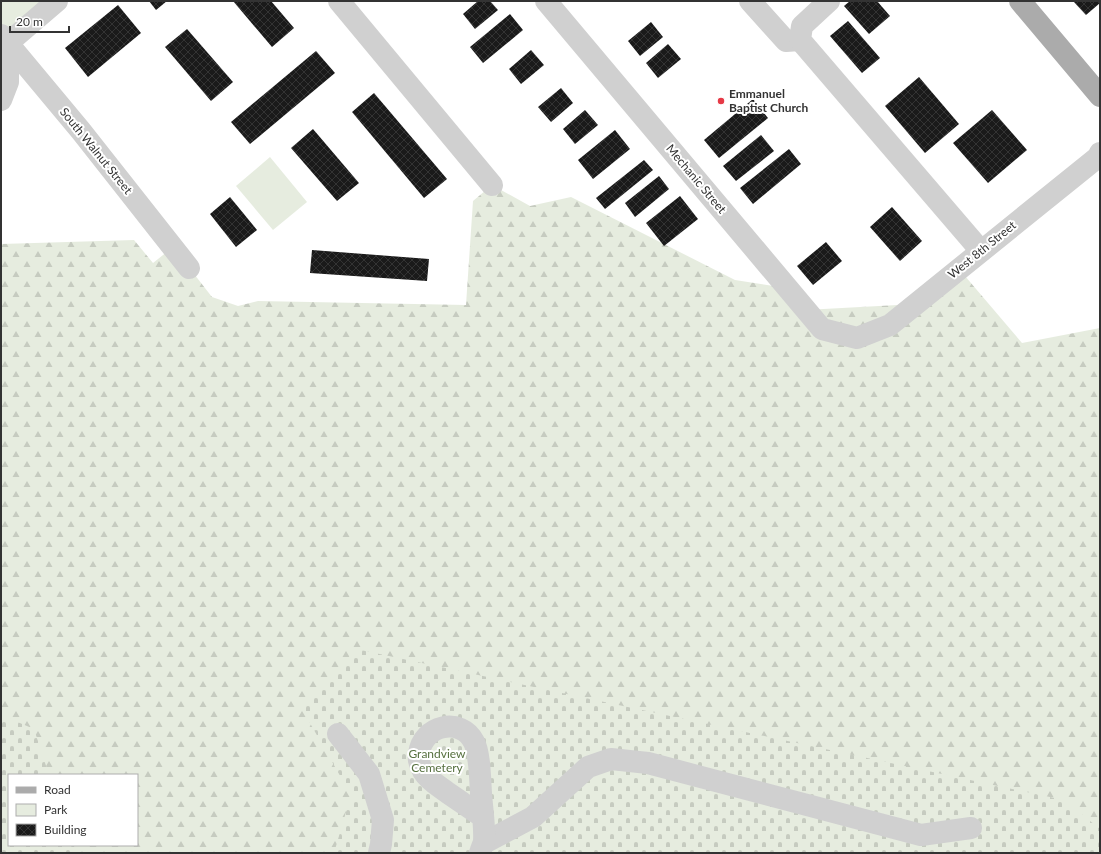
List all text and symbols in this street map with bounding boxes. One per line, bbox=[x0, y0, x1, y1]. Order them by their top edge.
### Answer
scale bar bbox=[10, 8, 69, 34]
text: 20 m bbox=[16, 14, 43, 29]
place label: Emmanuel Baptist Church bbox=[729, 86, 809, 115]
marker: Emmanuel Baptist Church bbox=[716, 96, 726, 106]
street label: South Walnut Street bbox=[57, 104, 136, 197]
street label: Mechanic Street bbox=[663, 141, 730, 217]
street label: West 8th Street bbox=[945, 217, 1019, 282]
park label: Grandview Cemetery bbox=[408, 746, 466, 775]
legend bbox=[8, 774, 138, 846]
text: Road bbox=[44, 782, 71, 797]
text: Park bbox=[44, 802, 68, 817]
text: Building bbox=[44, 822, 87, 837]

